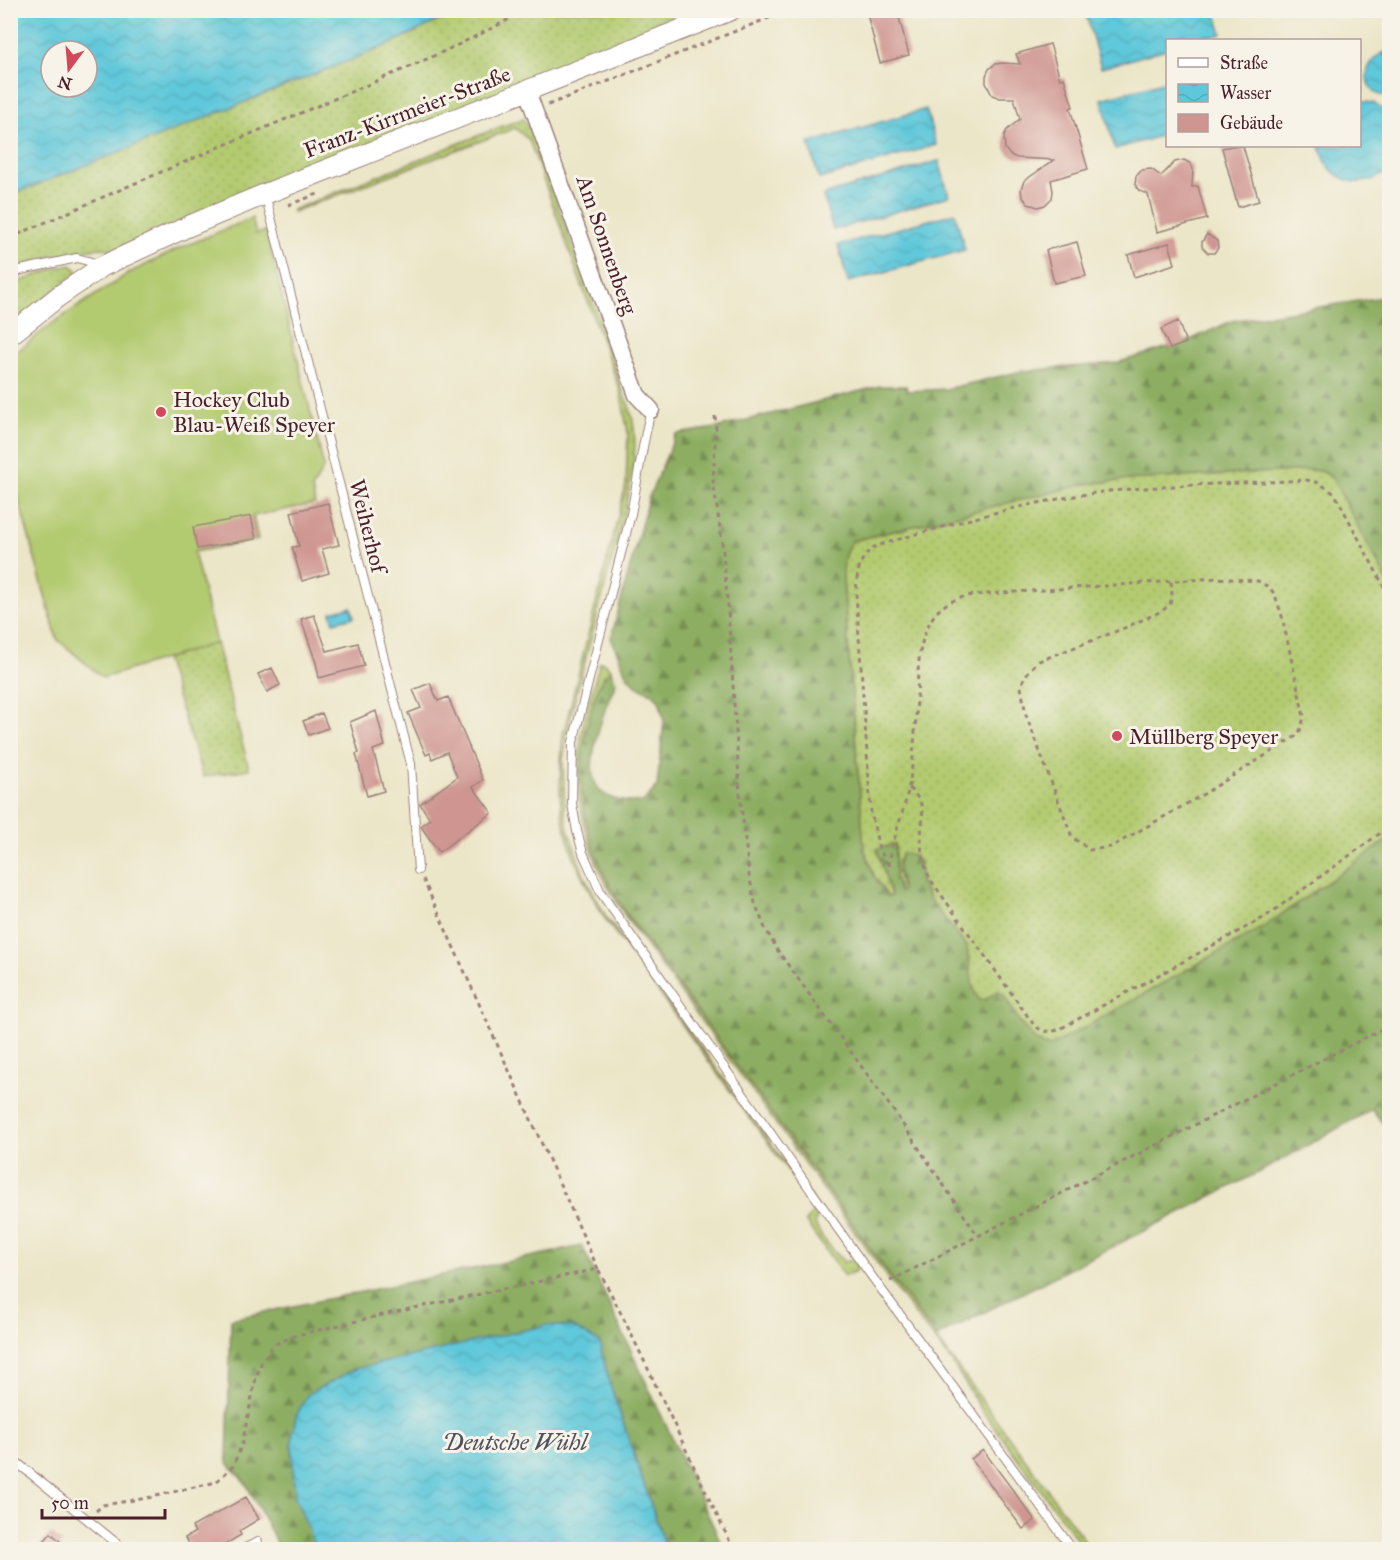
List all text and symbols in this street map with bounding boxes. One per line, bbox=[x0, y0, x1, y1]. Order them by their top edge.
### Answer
north arrow bbox=[39, 39, 99, 99]
legend bbox=[1166, 39, 1361, 147]
text: Straße bbox=[1220, 52, 1268, 74]
street label: Franz-Kirrmeier-Straße bbox=[300, 60, 514, 164]
text: N bbox=[55, 72, 74, 94]
text: Wasser bbox=[1220, 82, 1271, 104]
text: Gebäude bbox=[1220, 112, 1283, 134]
street label: Am Sonnenberg bbox=[570, 171, 644, 319]
place label: Hockey Club Blau-Weiß Speyer bbox=[173, 386, 336, 438]
marker: Hockey Club Blau-Weiß Speyer bbox=[154, 405, 168, 419]
street label: Weiherhof bbox=[343, 476, 393, 579]
place label: Müllberg Speyer bbox=[1129, 723, 1279, 750]
marker: Müllberg Speyer bbox=[1110, 729, 1124, 743]
water label: Deutsche Wühl bbox=[443, 1427, 590, 1457]
scale bar bbox=[42, 1482, 165, 1520]
text: 50 m bbox=[51, 1492, 89, 1514]

